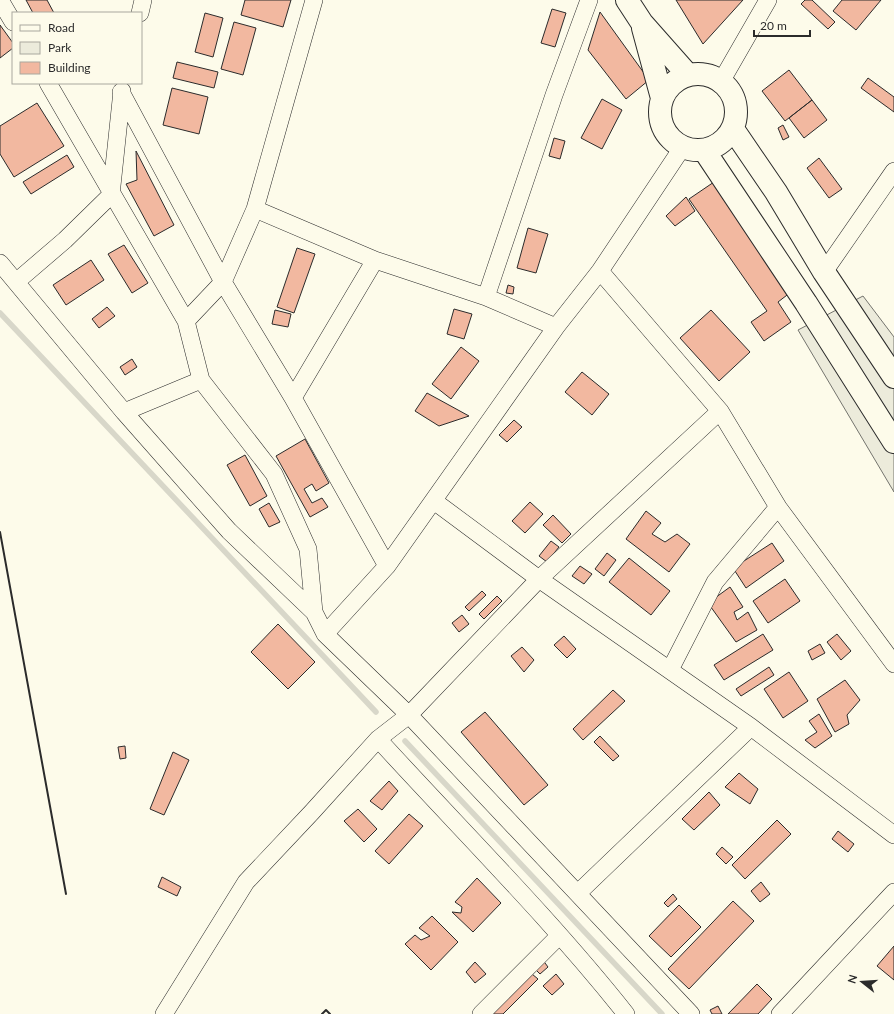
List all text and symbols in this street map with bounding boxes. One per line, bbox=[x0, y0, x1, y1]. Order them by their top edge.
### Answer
legend bbox=[12, 12, 142, 84]
scale bar bbox=[754, 12, 810, 38]
text: 20 m bbox=[760, 18, 787, 33]
text: Road bbox=[48, 20, 75, 35]
text: Park bbox=[48, 40, 72, 55]
text: Building bbox=[48, 60, 91, 75]
north arrow bbox=[842, 962, 882, 1002]
text: N bbox=[845, 973, 859, 985]

